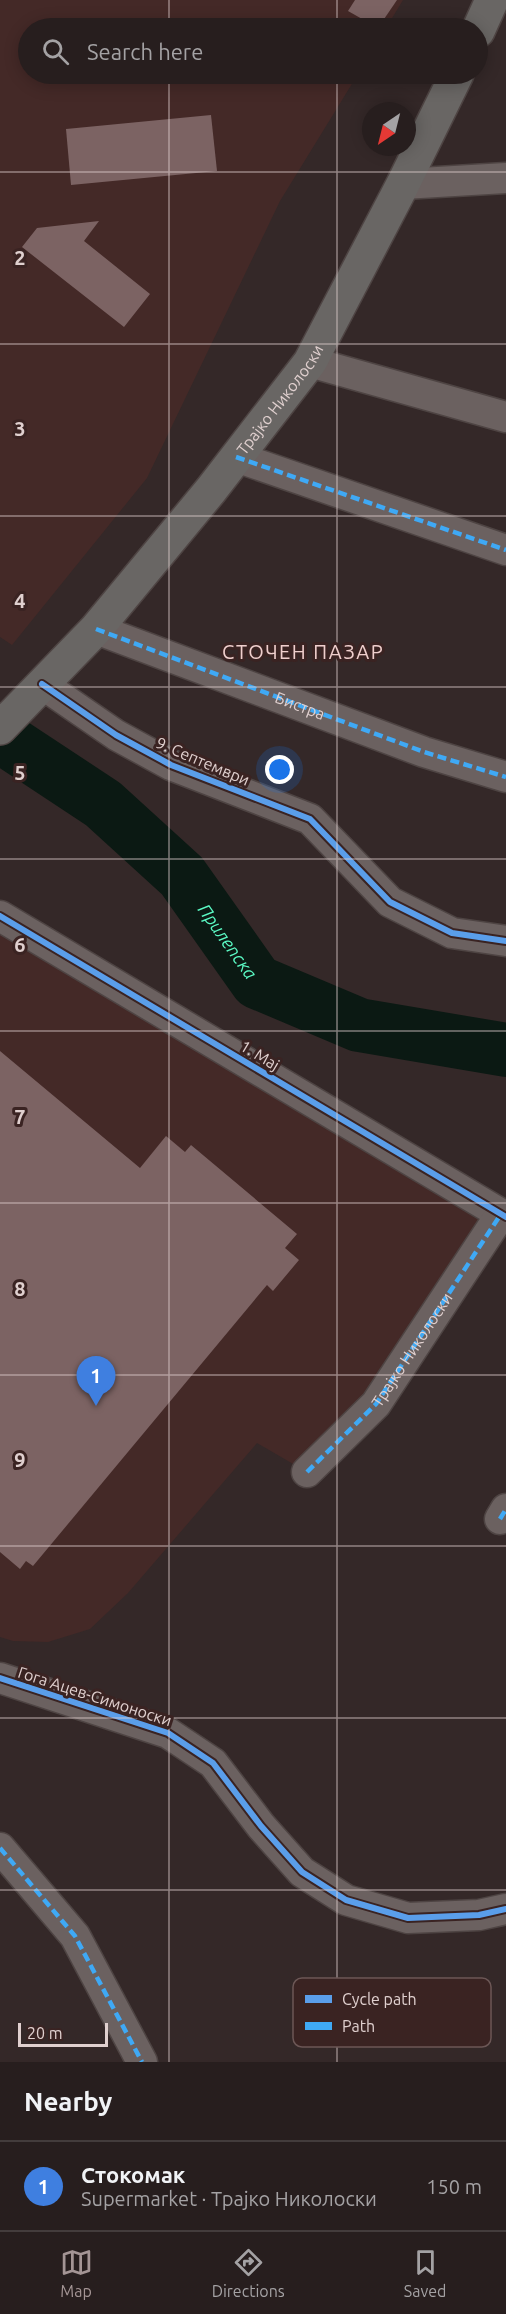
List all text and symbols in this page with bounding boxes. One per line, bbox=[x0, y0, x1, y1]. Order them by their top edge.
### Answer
search box bbox=[18, 18, 488, 84]
icon: search bbox=[39, 35, 72, 68]
text: Search here bbox=[87, 39, 203, 64]
north arrow bbox=[362, 102, 416, 156]
text: 2 bbox=[14, 246, 26, 269]
street label: Трајко Николоски bbox=[233, 342, 326, 458]
text: 3 bbox=[14, 417, 26, 440]
text: 4 bbox=[14, 589, 26, 612]
district label: СТОЧЕН ПАЗАР bbox=[222, 640, 384, 663]
street label: Бистра bbox=[273, 688, 327, 723]
street label: 9. Септември bbox=[154, 733, 252, 789]
your location bbox=[265, 755, 294, 784]
text: 5 bbox=[14, 761, 26, 784]
water label: Прилепска bbox=[195, 900, 262, 983]
text: 6 bbox=[14, 933, 26, 956]
street label: 1. Мај bbox=[237, 1036, 283, 1074]
text: 7 bbox=[14, 1105, 26, 1128]
text: 8 bbox=[14, 1277, 26, 1300]
street label: Трајко Николоски bbox=[368, 1289, 456, 1410]
pin: 1 bbox=[76, 1356, 116, 1406]
text: 9 bbox=[14, 1448, 26, 1471]
street label: Гога Ацев-Симоноски bbox=[16, 1663, 174, 1729]
legend bbox=[293, 1978, 491, 2047]
text: Cycle path bbox=[342, 1990, 417, 2008]
text: Path bbox=[342, 2017, 375, 2035]
scale bar bbox=[18, 2020, 108, 2048]
text: 20 m bbox=[27, 2024, 63, 2042]
text: Nearby bbox=[24, 2087, 112, 2116]
text: Стокомак bbox=[81, 2162, 185, 2187]
text: 1 bbox=[38, 2175, 49, 2198]
text: 150 m bbox=[426, 2175, 482, 2198]
text: Supermarket · Трајко Николоски bbox=[81, 2187, 377, 2210]
tab: Map bbox=[60, 2246, 93, 2300]
tab: Directions bbox=[212, 2246, 285, 2300]
tab: Saved bbox=[404, 2246, 446, 2300]

